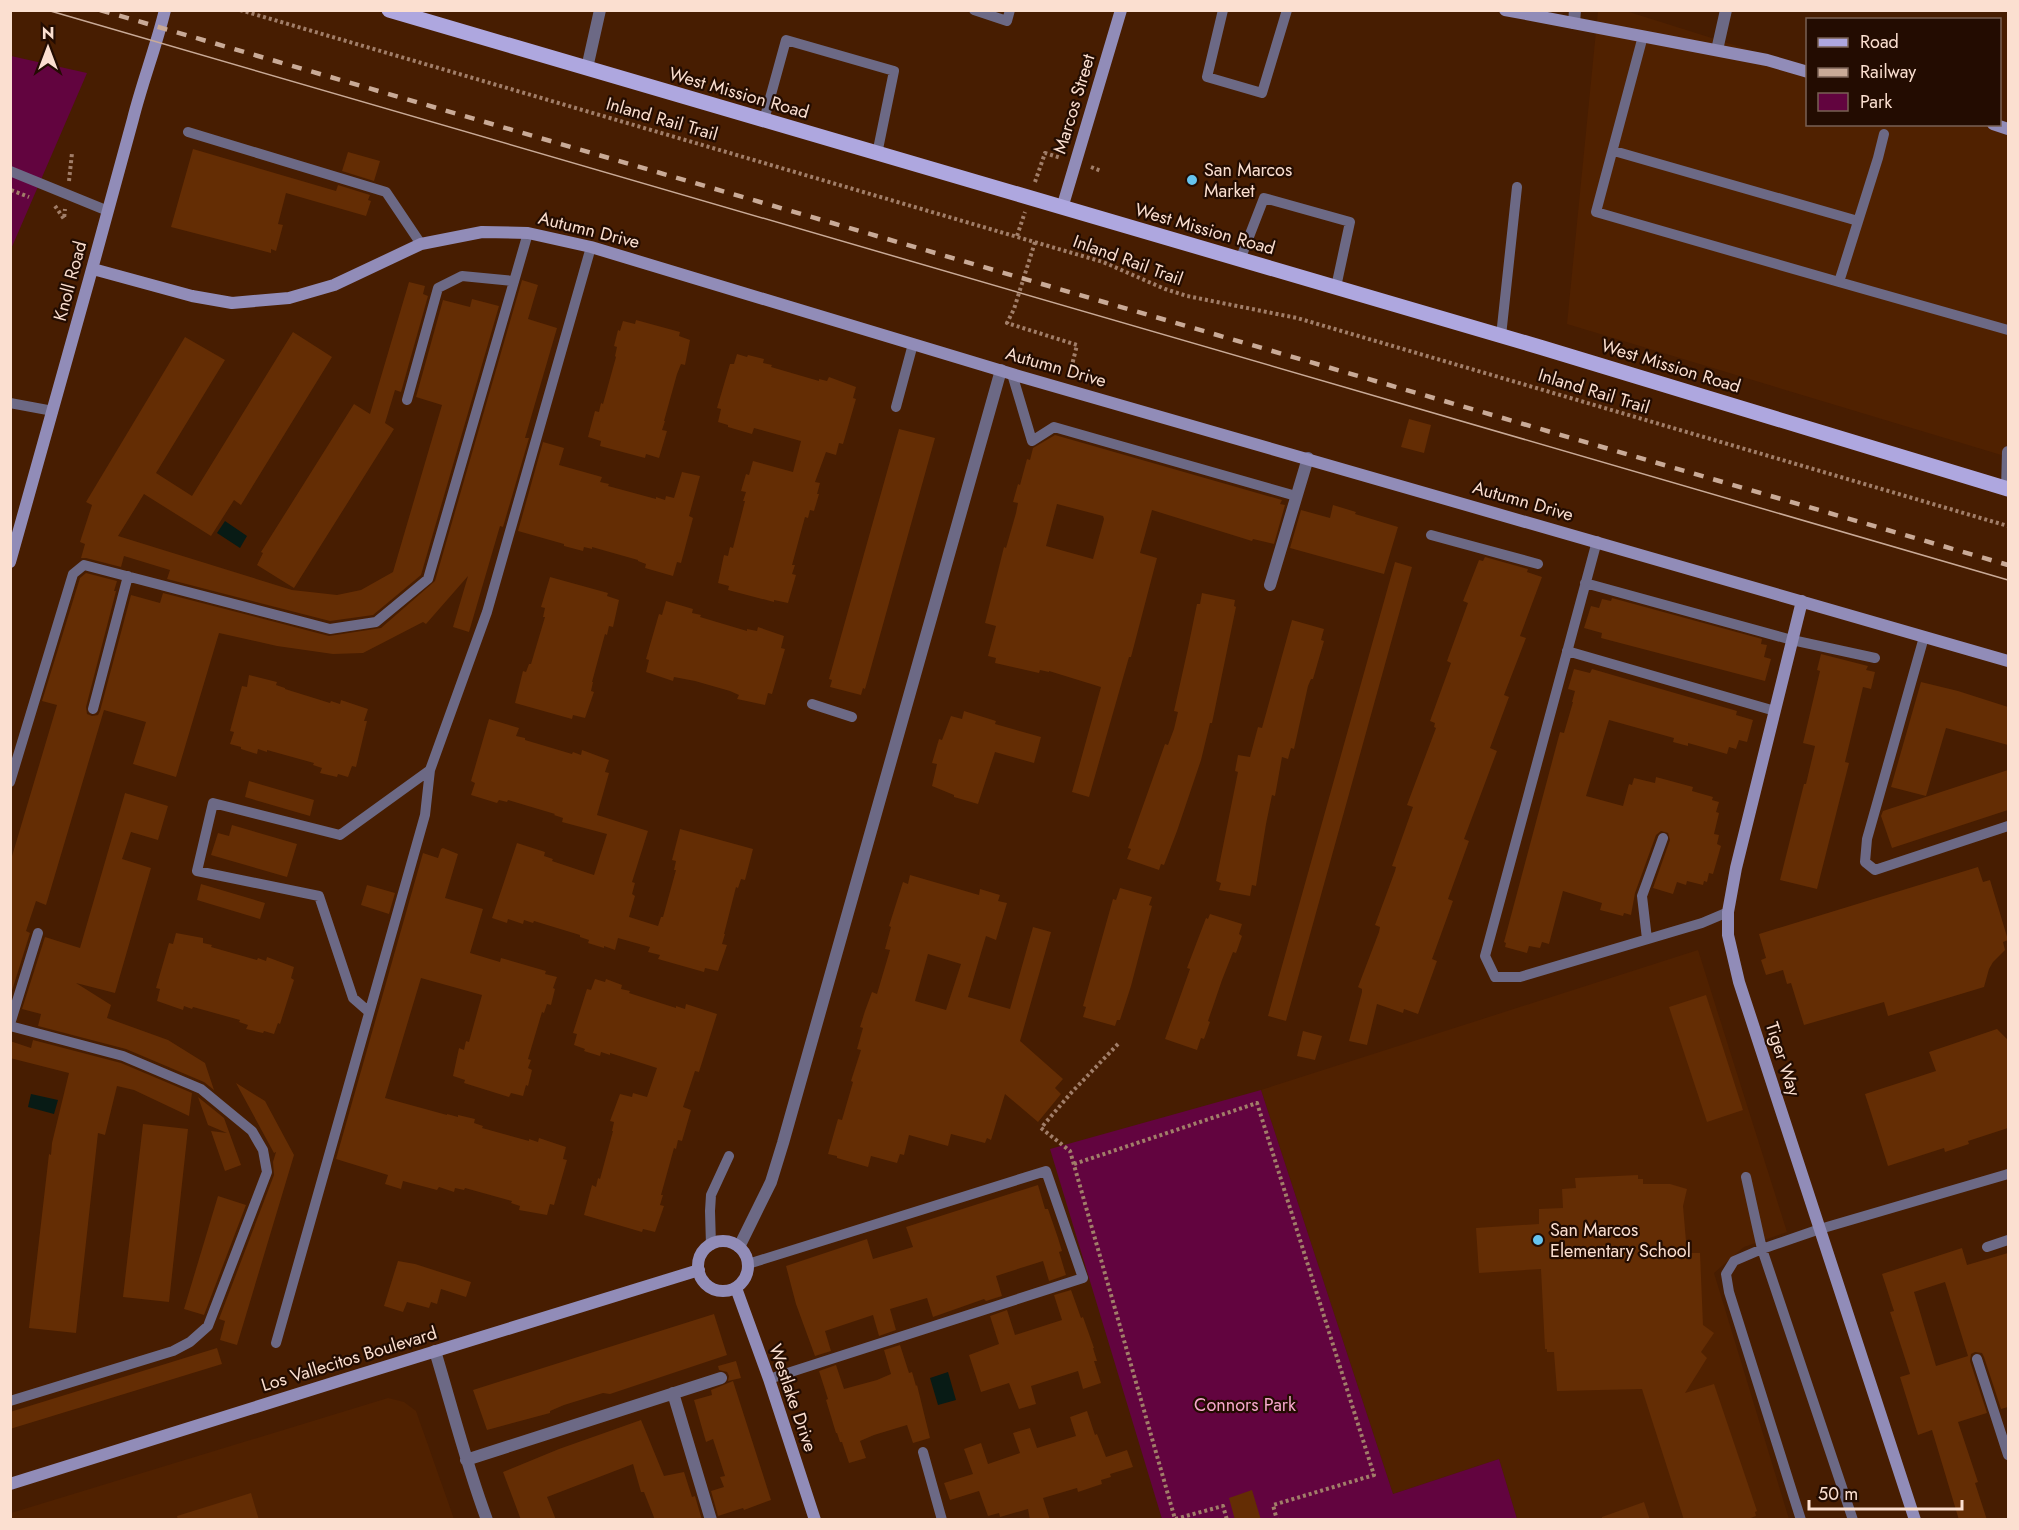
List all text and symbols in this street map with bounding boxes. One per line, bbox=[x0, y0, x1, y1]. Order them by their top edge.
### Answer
north arrow bbox=[18, 18, 78, 78]
legend bbox=[1806, 18, 2001, 126]
text: N bbox=[42, 22, 54, 45]
text: Road bbox=[1860, 29, 1899, 55]
street label: Marcos Street bbox=[1046, 50, 1102, 157]
text: Railway bbox=[1860, 59, 1916, 85]
street label: West Mission Road bbox=[666, 61, 812, 125]
text: Park bbox=[1860, 89, 1892, 115]
street label: Inland Rail Trail bbox=[603, 91, 721, 147]
place label: San Marcos Market bbox=[1204, 157, 1292, 204]
marker: San Marcos Market bbox=[1185, 173, 1199, 187]
street label: West Mission Road bbox=[1132, 197, 1278, 261]
street label: Autumn Drive bbox=[536, 205, 642, 255]
street label: Inland Rail Trail bbox=[1069, 228, 1187, 292]
street label: Knoll Road bbox=[47, 238, 93, 324]
street label: West Mission Road bbox=[1598, 332, 1744, 400]
street label: Autumn Drive bbox=[1003, 340, 1109, 394]
street label: Inland Rail Trail bbox=[1535, 362, 1653, 420]
street label: Autumn Drive bbox=[1470, 474, 1576, 528]
street label: Tiger Way bbox=[1759, 1019, 1807, 1100]
place label: San Marcos Elementary School bbox=[1550, 1217, 1691, 1264]
marker: San Marcos Elementary School bbox=[1531, 1233, 1545, 1247]
street label: Los Vallecitos Boulevard bbox=[258, 1320, 440, 1398]
street label: Westlake Drive bbox=[762, 1341, 824, 1455]
park label: Connors Park bbox=[1194, 1392, 1296, 1418]
scale bar bbox=[1809, 1473, 1962, 1511]
text: 50 m bbox=[1818, 1481, 1858, 1507]

